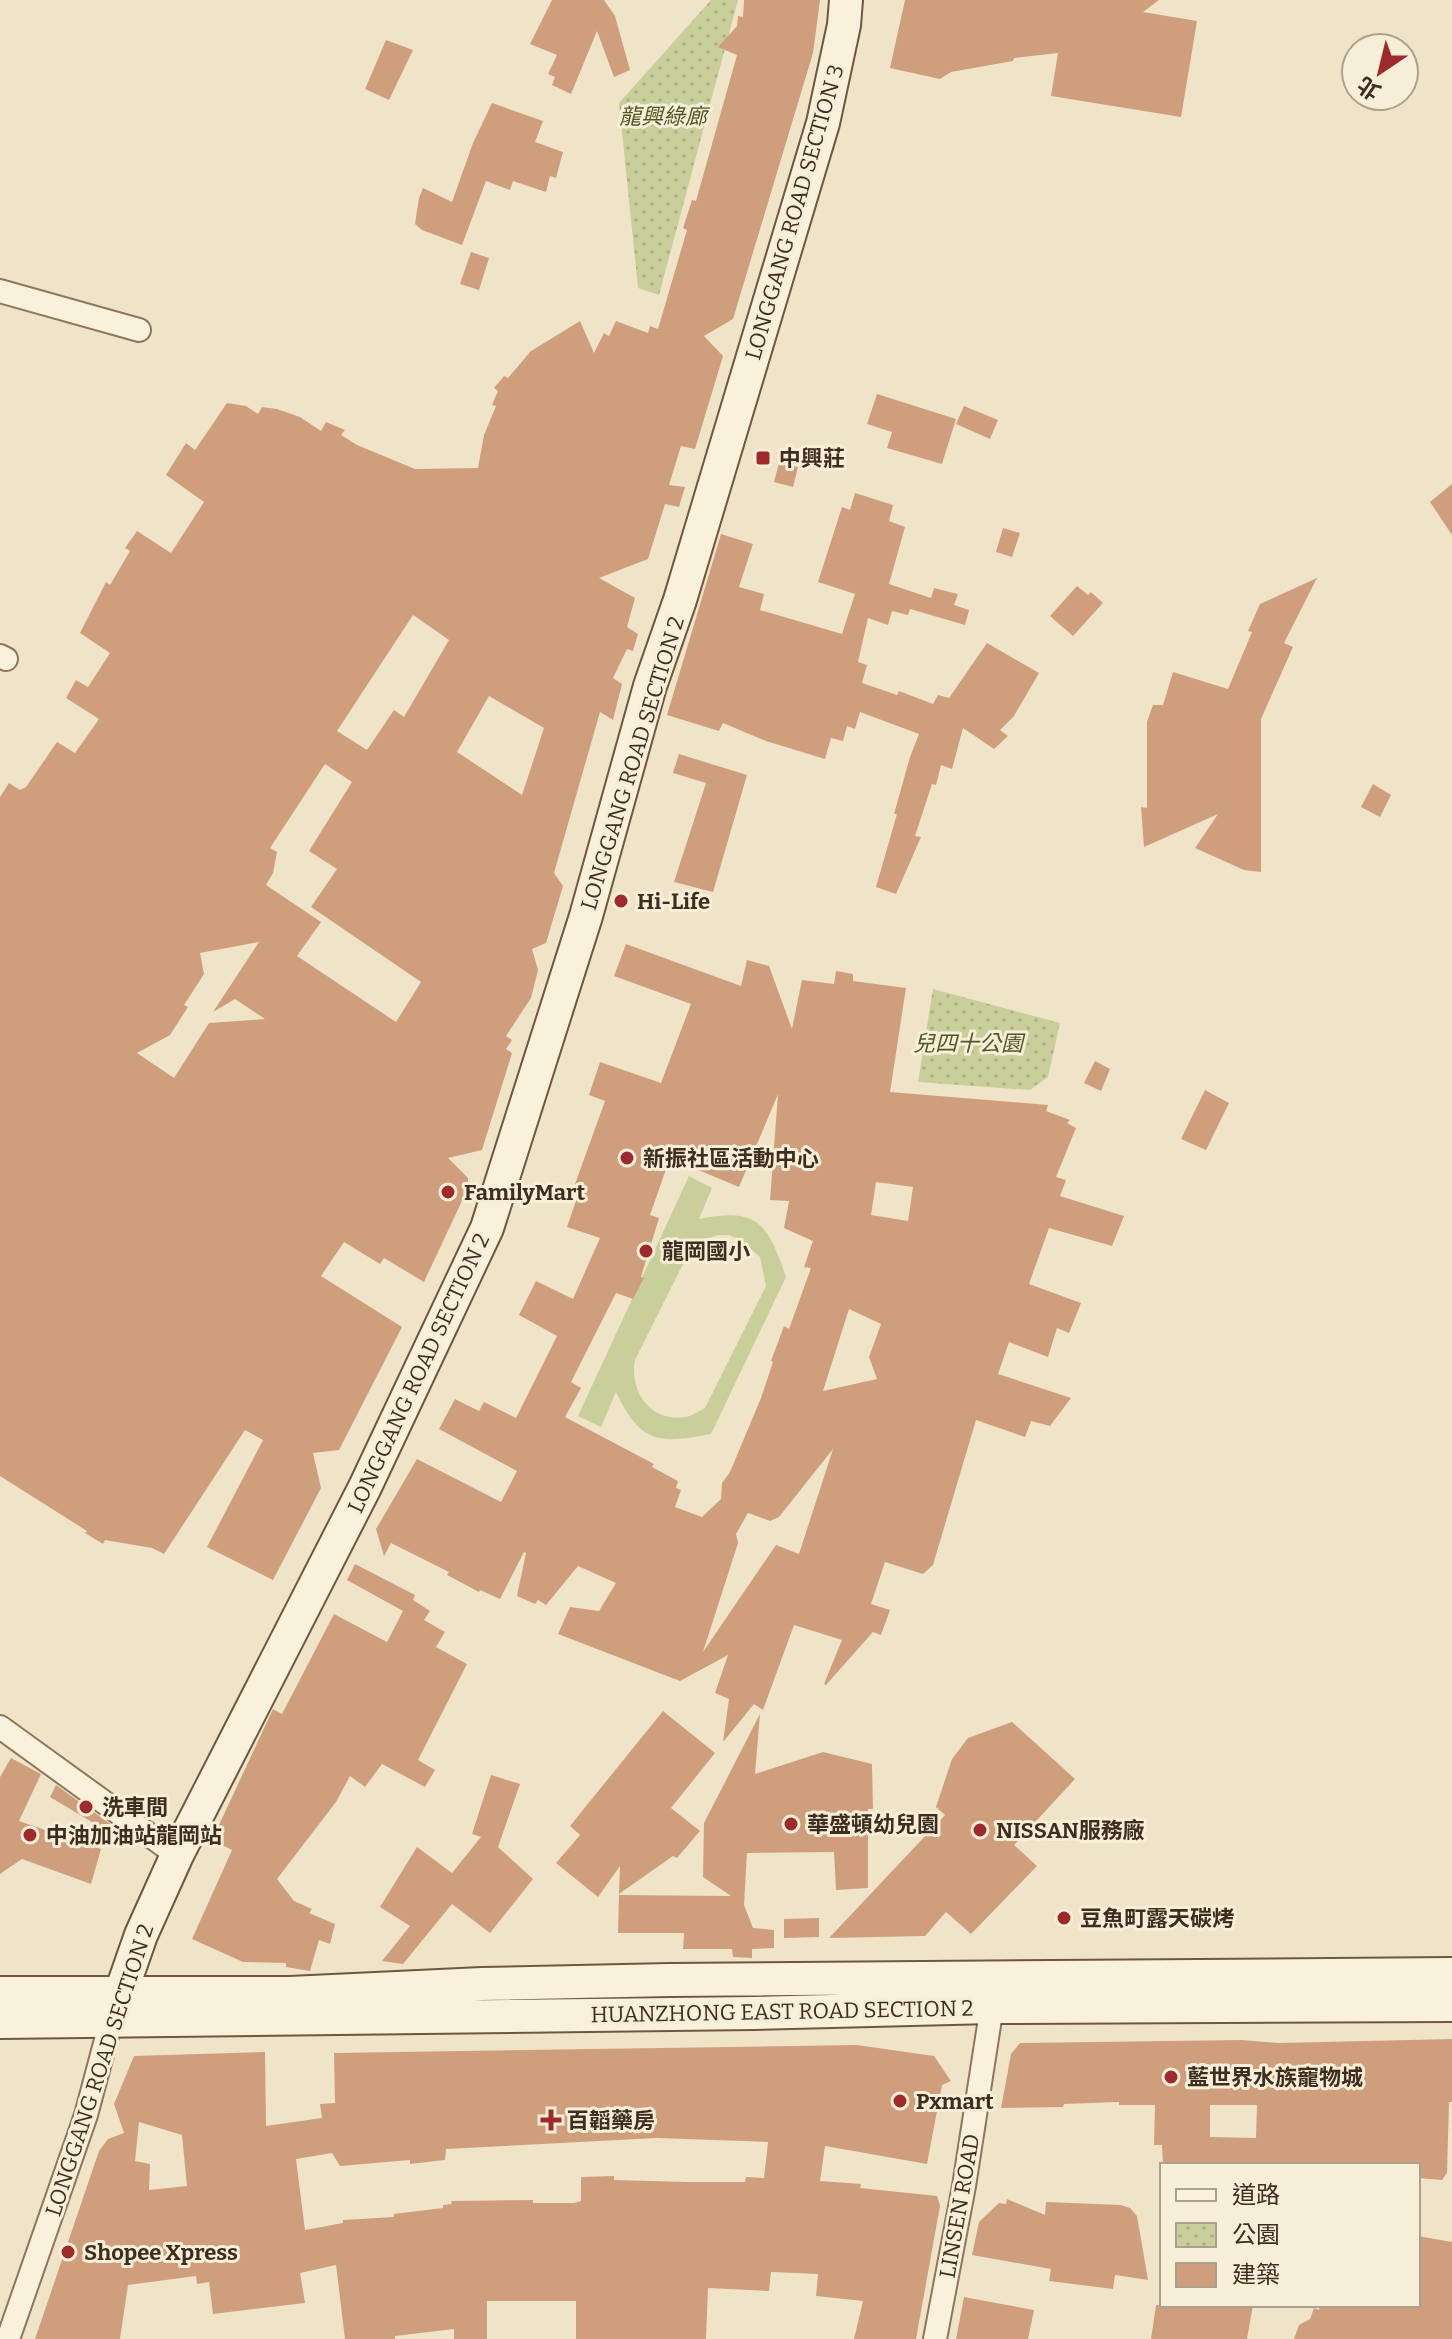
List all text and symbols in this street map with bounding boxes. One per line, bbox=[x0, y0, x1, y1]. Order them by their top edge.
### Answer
north arrow bbox=[1340, 32, 1420, 112]
street label: LONGGANG ROAD SECTION 3 bbox=[739, 61, 850, 363]
text: 北 bbox=[1352, 71, 1386, 105]
park label: 龍興綠廊 bbox=[619, 103, 711, 130]
place label: 中興莊 bbox=[779, 445, 845, 472]
marker: 中興莊 bbox=[754, 449, 772, 467]
street label: LONGGANG ROAD SECTION 2 bbox=[575, 613, 690, 913]
place label: Hi-Life bbox=[637, 888, 710, 915]
marker: Hi-Life bbox=[612, 892, 630, 910]
park label: 兒四十公園 bbox=[913, 1030, 1026, 1057]
place label: 新振社區活動中心 bbox=[643, 1145, 819, 1172]
marker: 新振社區活動中心 bbox=[618, 1149, 636, 1167]
place label: FamilyMart bbox=[464, 1179, 585, 1206]
marker: FamilyMart bbox=[439, 1183, 457, 1201]
street label: LONGGANG ROAD SECTION 2 bbox=[342, 1229, 495, 1517]
place label: 龍岡國小 bbox=[662, 1238, 750, 1265]
marker: 龍岡國小 bbox=[637, 1242, 655, 1260]
place label: 洗車間 bbox=[102, 1794, 168, 1821]
marker: 洗車間 bbox=[77, 1798, 95, 1816]
place label: 華盛頓幼兒園 bbox=[807, 1811, 939, 1838]
marker: 華盛頓幼兒園 bbox=[782, 1815, 800, 1833]
place label: NISSAN服務廠 bbox=[996, 1817, 1145, 1844]
marker: NISSAN服務廠 bbox=[971, 1821, 989, 1839]
place label: 中油加油站龍岡站 bbox=[46, 1822, 222, 1849]
marker: 中油加油站龍岡站 bbox=[21, 1826, 39, 1844]
place label: 豆魚町露天碳烤 bbox=[1080, 1905, 1234, 1932]
marker: 豆魚町露天碳烤 bbox=[1055, 1909, 1073, 1927]
street label: LONGGANG ROAD SECTION 2 bbox=[39, 1921, 160, 2220]
street label: HUANZHONG EAST ROAD SECTION 2 bbox=[590, 1995, 974, 2028]
place label: 藍世界水族寵物城 bbox=[1187, 2064, 1363, 2091]
marker: 藍世界水族寵物城 bbox=[1162, 2068, 1180, 2086]
place label: Pxmart bbox=[916, 2088, 994, 2115]
marker: Pxmart bbox=[891, 2092, 909, 2110]
place label: 百韜藥房 bbox=[567, 2107, 655, 2134]
marker: 百韜藥房 bbox=[542, 2111, 560, 2129]
street label: LINSEN ROAD bbox=[934, 2132, 985, 2280]
legend bbox=[1160, 2163, 1420, 2307]
text: 道路 bbox=[1232, 2181, 1280, 2209]
text: 公園 bbox=[1232, 2221, 1280, 2249]
place label: Shopee Xpress bbox=[84, 2239, 238, 2266]
marker: Shopee Xpress bbox=[59, 2243, 77, 2261]
text: 建築 bbox=[1232, 2261, 1280, 2289]

